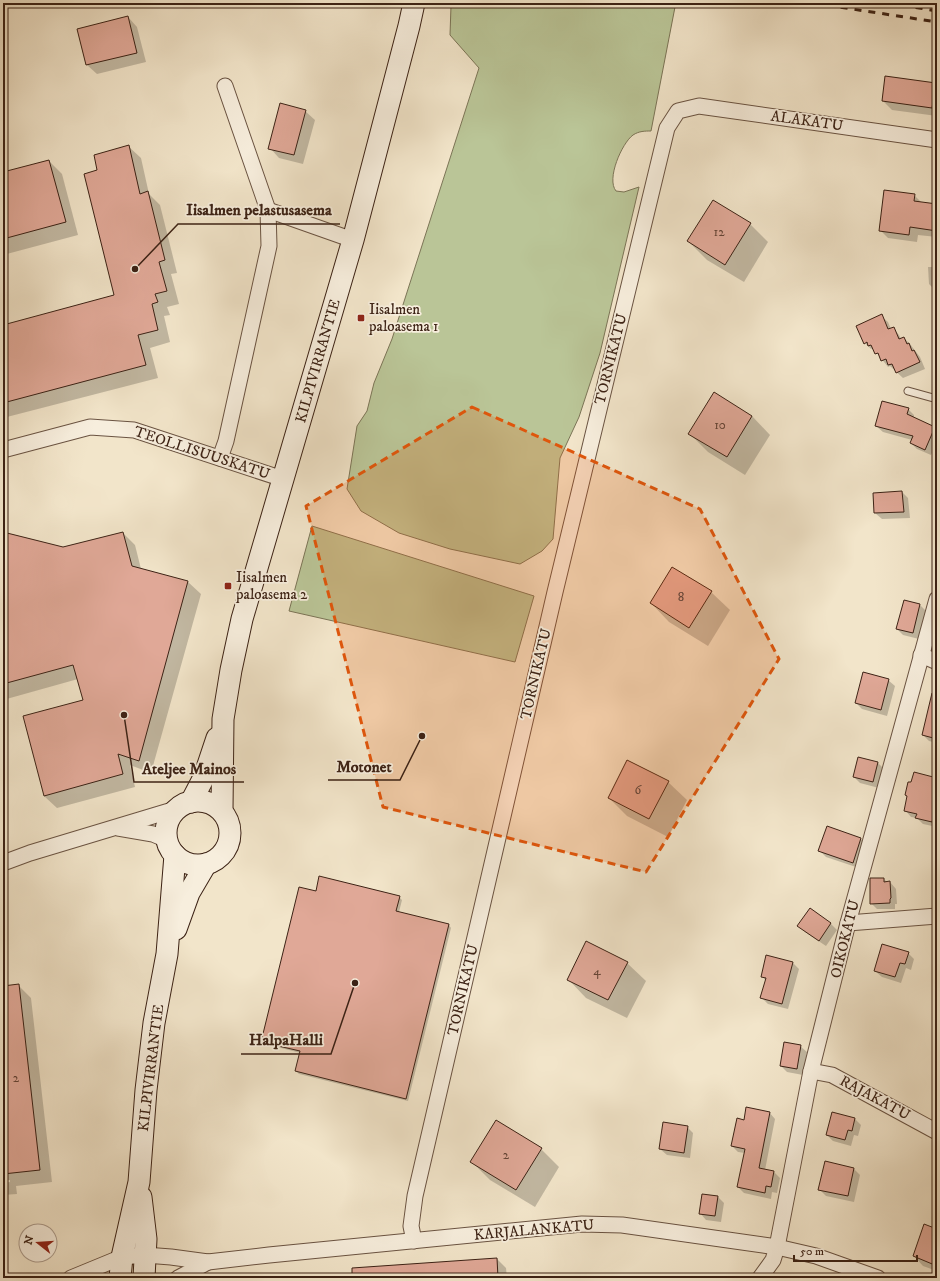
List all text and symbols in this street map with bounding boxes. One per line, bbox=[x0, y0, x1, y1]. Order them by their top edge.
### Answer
street label: ALAKATU bbox=[770, 107, 845, 136]
callout: Iisalmen pelastusasema bbox=[178, 196, 340, 224]
text: Iisalmen pelastusasema bbox=[186, 200, 333, 220]
house number: 12 bbox=[713, 224, 725, 240]
street label: KILPIVIRRANTIE bbox=[291, 296, 345, 425]
place label: Iisalmen paloasema 1 bbox=[368, 300, 439, 336]
street label: TORNIKATU bbox=[591, 311, 632, 406]
marker: Iisalmen paloasema 1 bbox=[356, 313, 366, 323]
house number: 10 bbox=[714, 417, 726, 433]
street label: TEOLLISUUSKATU bbox=[132, 422, 273, 484]
place label: Iisalmen paloasema 2 bbox=[235, 568, 308, 604]
marker: Iisalmen paloasema 2 bbox=[223, 581, 233, 591]
house number: 8 bbox=[678, 589, 684, 605]
street label: TORNIKATU bbox=[516, 626, 556, 721]
callout: Motonet bbox=[328, 752, 400, 780]
callout: Ateljee Mainos bbox=[134, 754, 244, 782]
text: Motonet bbox=[336, 757, 392, 777]
text: Ateljee Mainos bbox=[141, 759, 237, 779]
house number: 6 bbox=[635, 782, 643, 798]
street label: OIKOKATU bbox=[826, 898, 864, 980]
street label: TORNIKATU bbox=[443, 942, 483, 1037]
house number: 4 bbox=[593, 963, 601, 979]
street label: KILPIVIRRANTIE bbox=[134, 1003, 168, 1133]
callout: HalpaHalli bbox=[241, 1026, 331, 1054]
text: HalpaHalli bbox=[249, 1030, 323, 1050]
house number: 2 bbox=[13, 1070, 20, 1086]
street label: RAJAKATU bbox=[836, 1071, 914, 1125]
house number: 2 bbox=[503, 1147, 510, 1163]
street label: KARJALANKATU bbox=[473, 1215, 595, 1245]
north arrow bbox=[18, 1223, 58, 1263]
text: N bbox=[21, 1234, 37, 1247]
scale bar bbox=[794, 1237, 917, 1263]
text: 50 m bbox=[800, 1244, 824, 1259]

